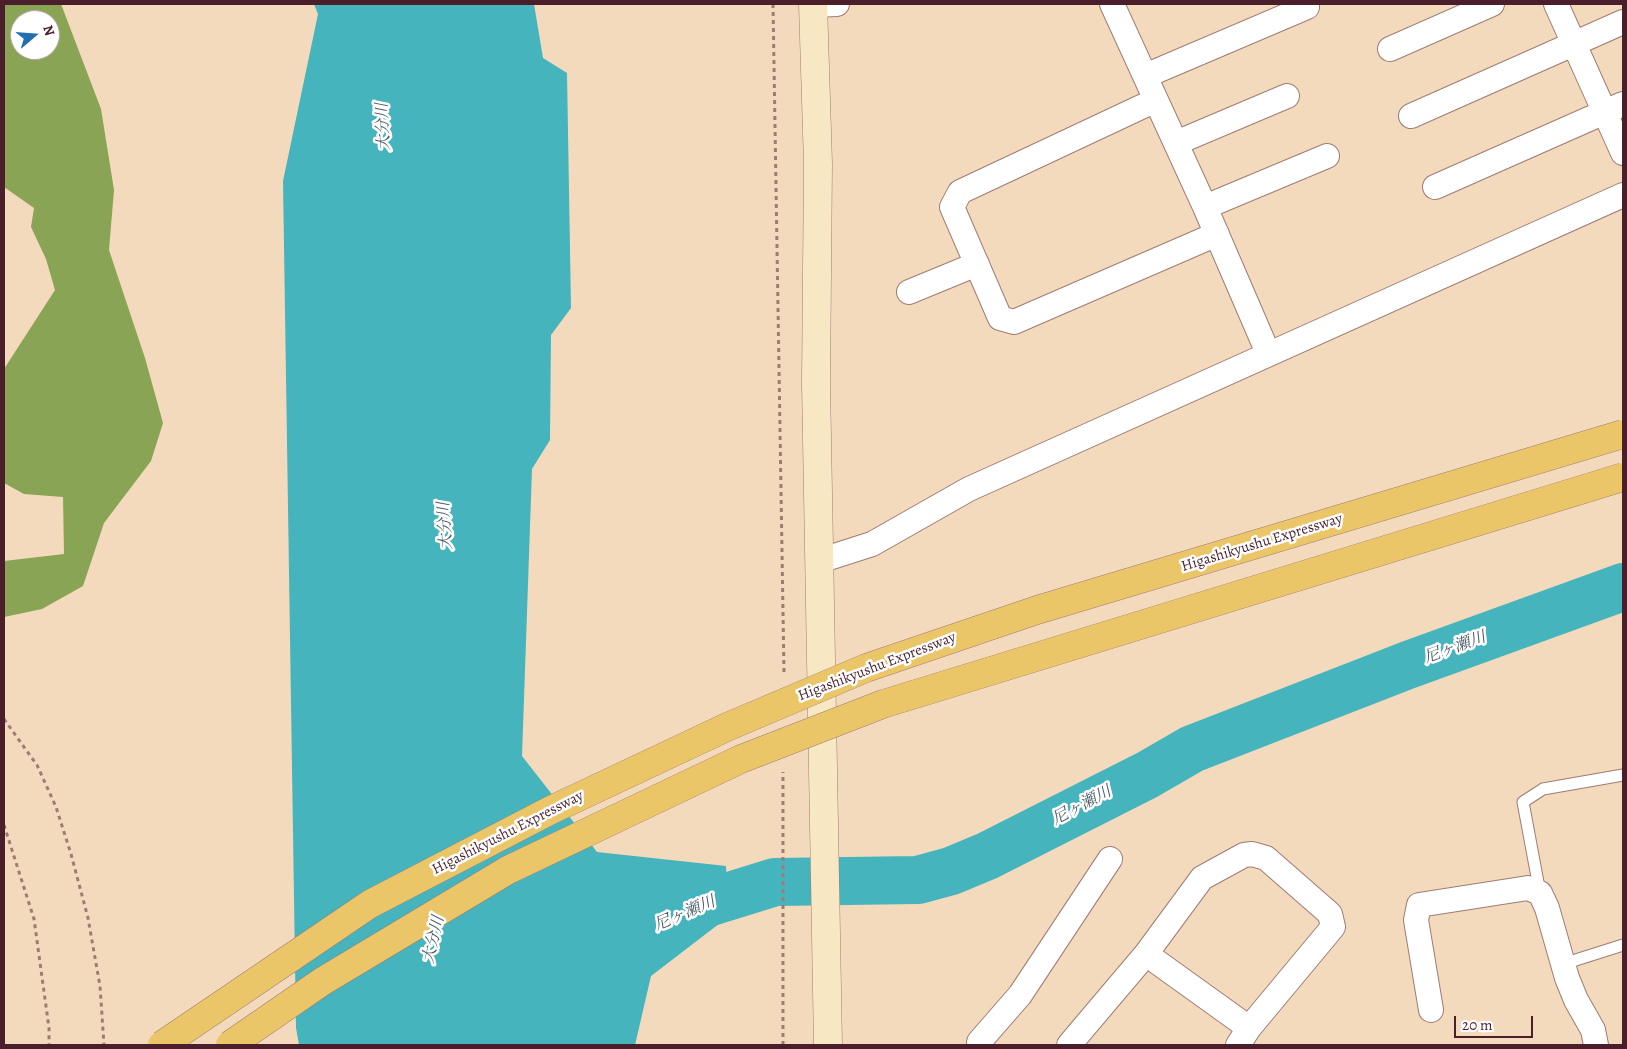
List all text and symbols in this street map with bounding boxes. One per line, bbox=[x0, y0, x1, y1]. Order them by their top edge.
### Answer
north arrow bbox=[10, 10, 60, 60]
text: N bbox=[38, 23, 59, 38]
water label: 大分川 bbox=[373, 103, 395, 151]
water label: 大分川 bbox=[435, 501, 457, 551]
street label: Higashikyushu Expressway bbox=[1179, 510, 1345, 576]
water label: 尼ヶ瀬川 bbox=[1422, 628, 1488, 668]
street label: Higashikyushu Expressway bbox=[796, 629, 958, 705]
water label: 尼ヶ瀬川 bbox=[1049, 783, 1115, 829]
street label: Higashikyushu Expressway bbox=[429, 787, 587, 879]
water label: 尼ヶ瀬川 bbox=[652, 893, 718, 935]
water label: 大分川 bbox=[419, 914, 449, 966]
scale bar bbox=[1457, 1006, 1536, 1038]
text: 20 m bbox=[1462, 1015, 1493, 1035]

